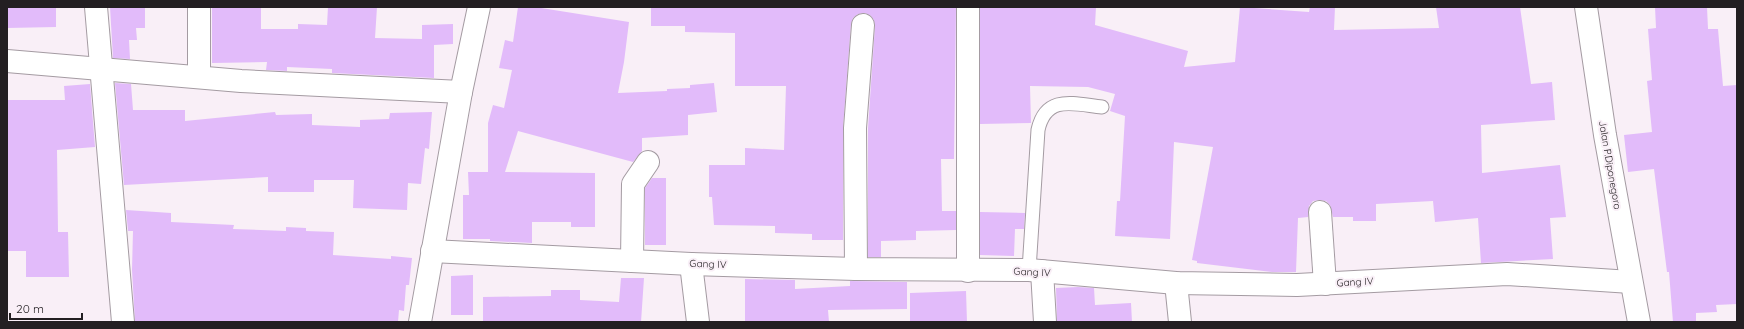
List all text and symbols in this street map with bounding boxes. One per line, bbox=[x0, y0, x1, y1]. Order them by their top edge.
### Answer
street label: Jalan P.Diponegoro bbox=[1596, 120, 1624, 210]
street label: Gang IV bbox=[689, 257, 727, 271]
street label: Gang IV bbox=[1013, 265, 1051, 279]
street label: Gang IV bbox=[1336, 275, 1374, 289]
scale bar bbox=[10, 295, 82, 321]
text: 20 m bbox=[16, 301, 44, 316]

